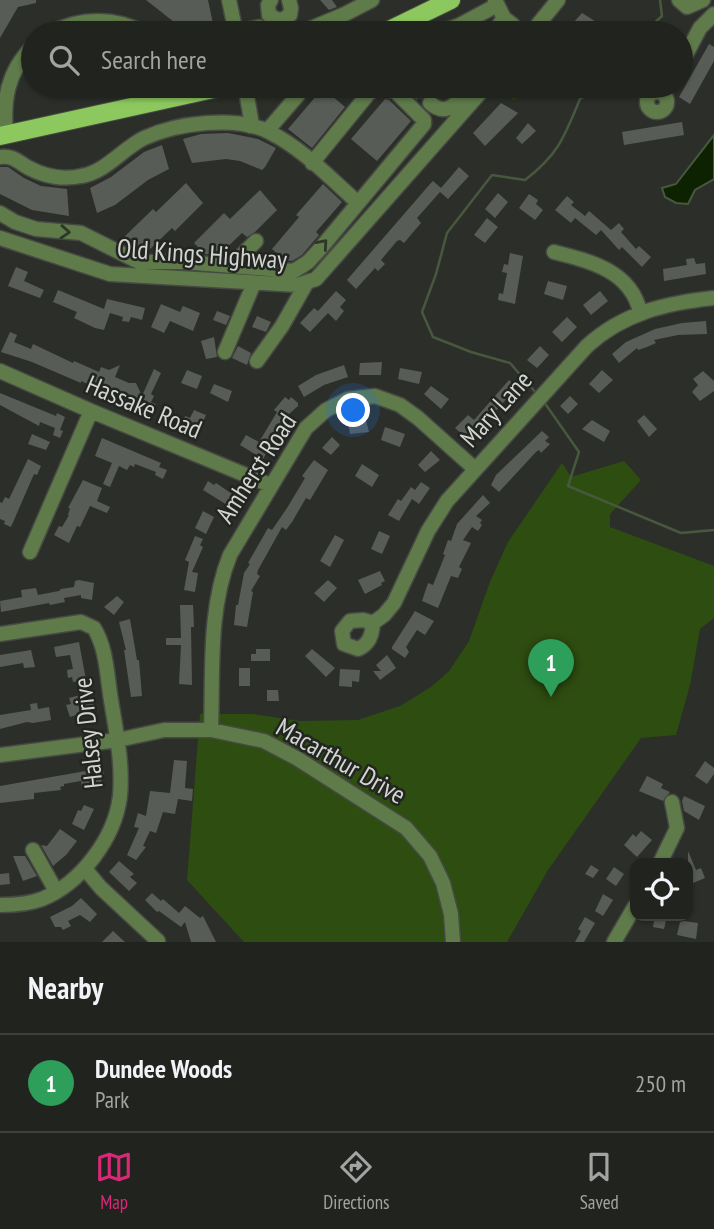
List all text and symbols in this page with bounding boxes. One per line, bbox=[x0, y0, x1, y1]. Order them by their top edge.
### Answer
search box bbox=[21, 21, 693, 98]
icon: search bbox=[45, 41, 83, 79]
text: Search here bbox=[101, 43, 207, 76]
one-way arrow bbox=[59, 224, 70, 239]
street label: Old Kings Highway bbox=[116, 231, 288, 276]
one-way arrow bbox=[315, 240, 327, 253]
street label: Mary Lane bbox=[453, 364, 539, 454]
street label: Hassake Road bbox=[81, 367, 207, 446]
your location bbox=[336, 393, 370, 427]
street label: Amherst Road bbox=[208, 407, 303, 529]
pin: 1 bbox=[528, 639, 574, 697]
street label: Halsey Drive bbox=[65, 676, 110, 790]
street label: Macarthur Drive bbox=[271, 710, 412, 811]
map controls bbox=[630, 858, 693, 921]
button: locate bbox=[630, 858, 693, 921]
text: Nearby bbox=[28, 968, 103, 1007]
text: Dundee Woods bbox=[95, 1052, 232, 1085]
text: 1 bbox=[46, 1069, 57, 1098]
text: 250 m bbox=[635, 1069, 686, 1098]
text: Park bbox=[95, 1085, 129, 1114]
tab: Map bbox=[95, 1148, 133, 1214]
tab: Directions bbox=[323, 1148, 389, 1214]
tab: Saved bbox=[580, 1148, 619, 1214]

